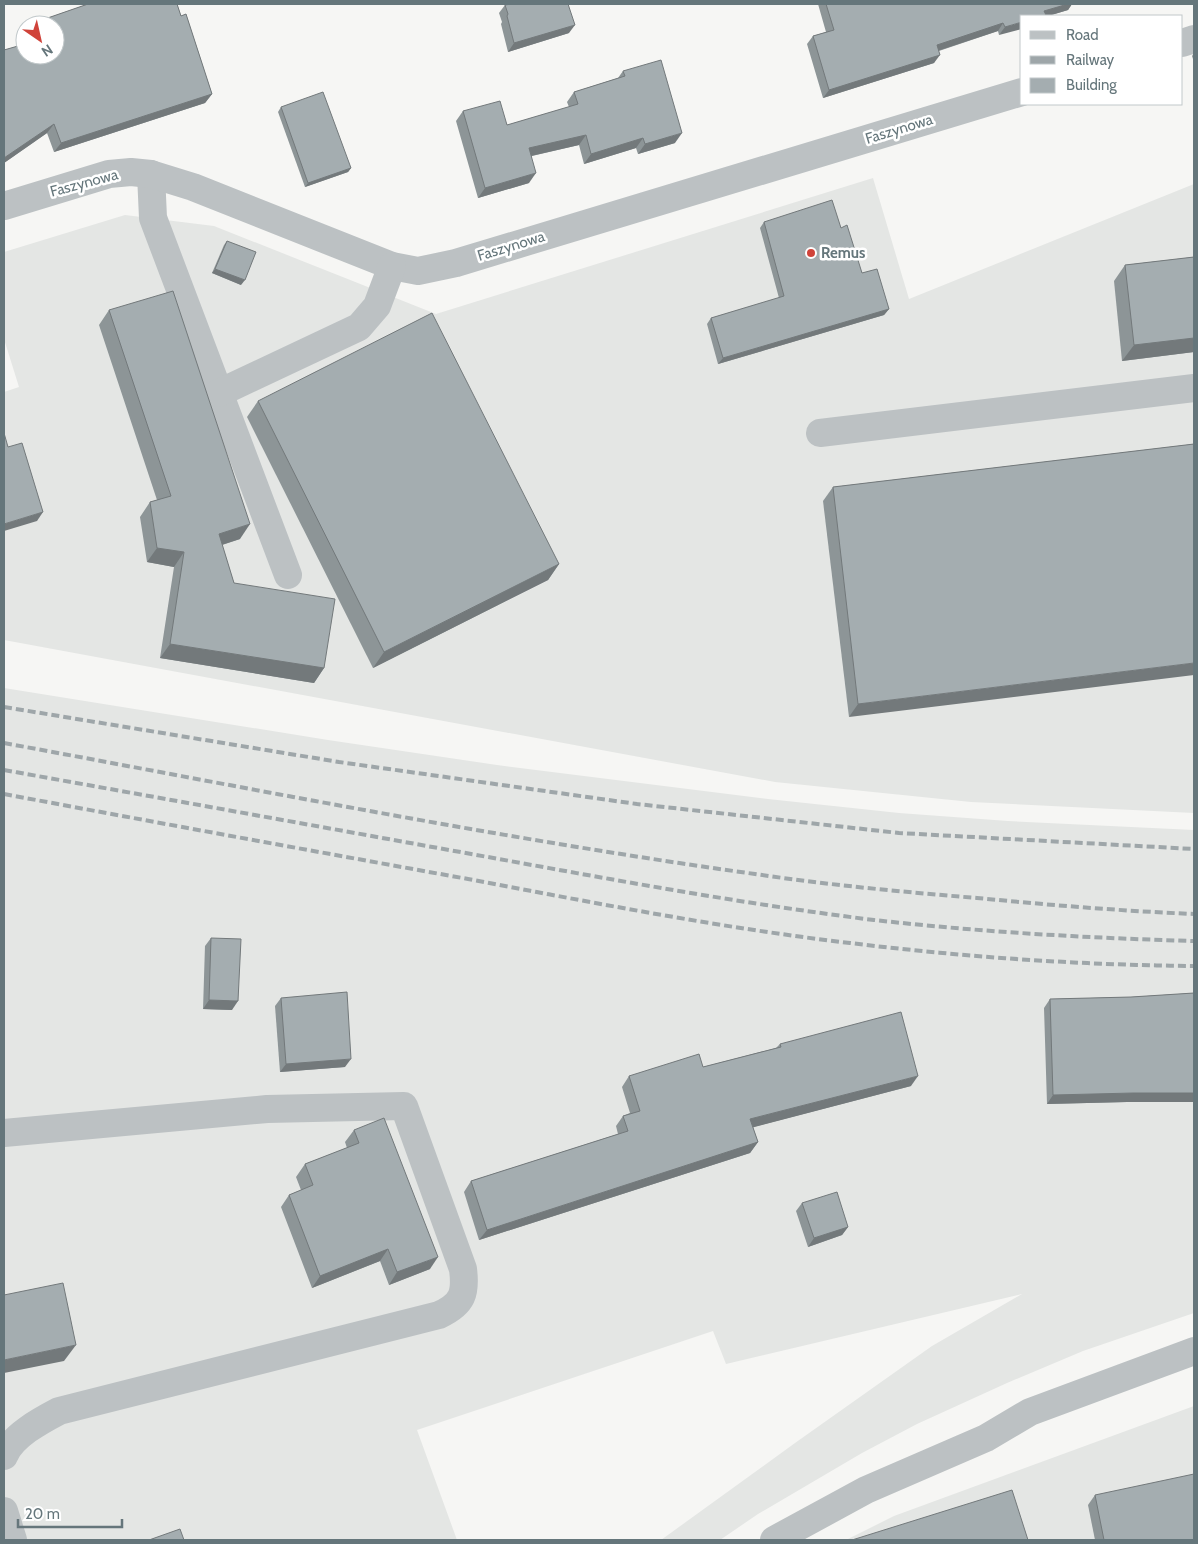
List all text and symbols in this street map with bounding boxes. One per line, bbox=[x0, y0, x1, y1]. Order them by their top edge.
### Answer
north arrow bbox=[15, 15, 65, 65]
legend bbox=[1020, 15, 1183, 105]
text: Road bbox=[1066, 26, 1099, 44]
text: N bbox=[38, 41, 56, 61]
text: Railway bbox=[1066, 51, 1115, 69]
text: Building bbox=[1066, 76, 1117, 94]
street label: Faszynowa bbox=[863, 110, 936, 148]
street label: Faszynowa bbox=[48, 165, 121, 201]
street label: Faszynowa bbox=[475, 227, 548, 265]
place label: Remus bbox=[821, 244, 865, 262]
marker: Remus bbox=[805, 247, 817, 259]
scale bar bbox=[18, 1496, 121, 1528]
text: 20 m bbox=[25, 1505, 60, 1523]

